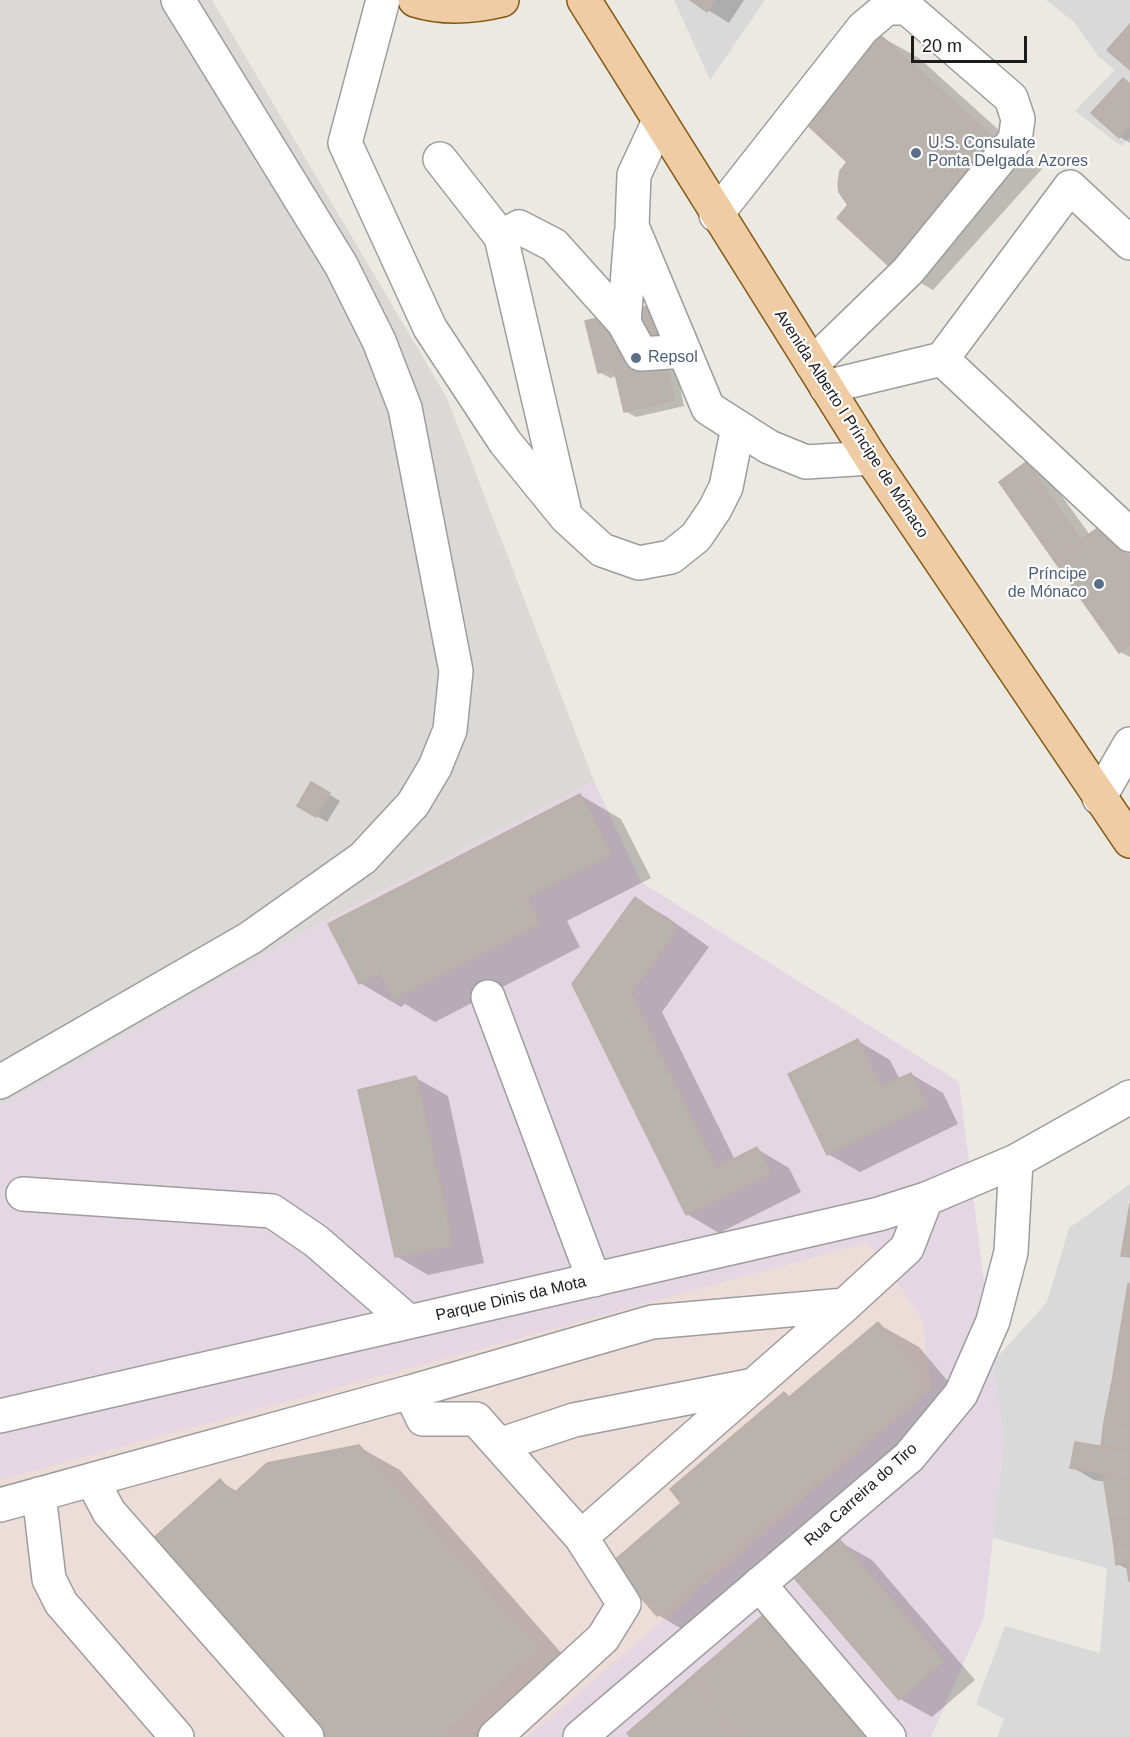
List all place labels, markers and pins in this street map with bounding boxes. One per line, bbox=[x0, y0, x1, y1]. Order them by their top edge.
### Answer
place label: U.S. Consulate Ponta Delgada Azores bbox=[928, 134, 1088, 172]
marker: U.S. Consulate Ponta Delgada Azores bbox=[909, 146, 923, 160]
place label: Repsol bbox=[648, 348, 698, 368]
marker: Repsol bbox=[629, 351, 643, 365]
place label: Príncipe de Mónaco bbox=[1008, 565, 1087, 603]
marker: Príncipe de Mónaco bbox=[1092, 577, 1106, 591]

